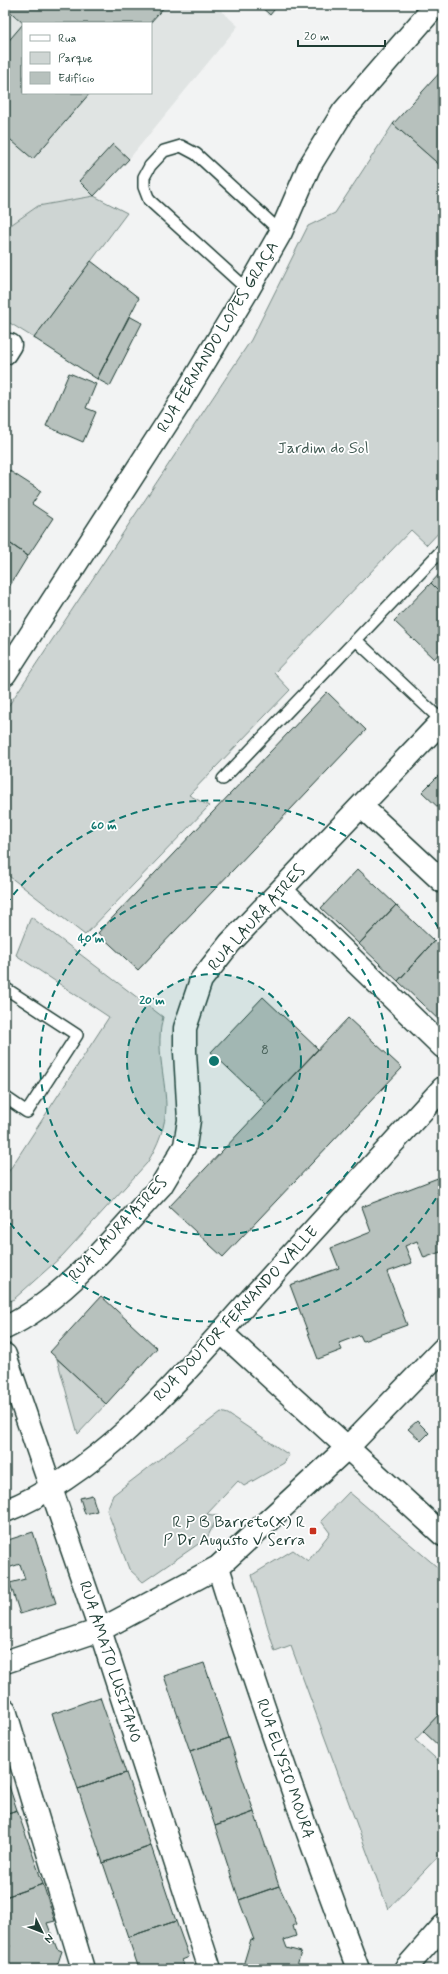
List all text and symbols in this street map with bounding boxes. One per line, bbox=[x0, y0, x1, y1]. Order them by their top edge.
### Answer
legend bbox=[22, 22, 152, 94]
scale bar bbox=[298, 22, 385, 48]
text: 20 m bbox=[304, 29, 330, 45]
text: Rua bbox=[58, 31, 76, 47]
text: Parque bbox=[58, 51, 93, 67]
text: Edifício bbox=[58, 71, 94, 87]
street label: RUA FERNANDO LOPES GRAÇA bbox=[152, 238, 284, 436]
park label: Jardim do Sol bbox=[277, 438, 369, 459]
text: 60 m bbox=[91, 818, 117, 834]
street label: RUA LAURA AIRES bbox=[204, 860, 310, 976]
text: 40 m bbox=[78, 931, 105, 947]
text: 20 m bbox=[139, 993, 165, 1009]
house number: 8 bbox=[261, 1041, 269, 1059]
centre of rings bbox=[207, 1054, 221, 1068]
street label: RUA LAURA AIRES bbox=[64, 1172, 172, 1286]
street label: RUA DOUTOR FERNANDO VALLE bbox=[149, 1222, 323, 1406]
place label: R P B Barreto(X) R P Dr Augusto V Serra bbox=[163, 1512, 305, 1551]
marker: R P B Barreto(X) R P Dr Augusto V Serra bbox=[308, 1526, 318, 1536]
street label: RUA AMATO LUSITANO bbox=[74, 1578, 146, 1746]
street label: RUA ELYSIO MOURA bbox=[251, 1696, 319, 1842]
north arrow bbox=[22, 1912, 62, 1952]
text: N bbox=[41, 1931, 56, 1946]

